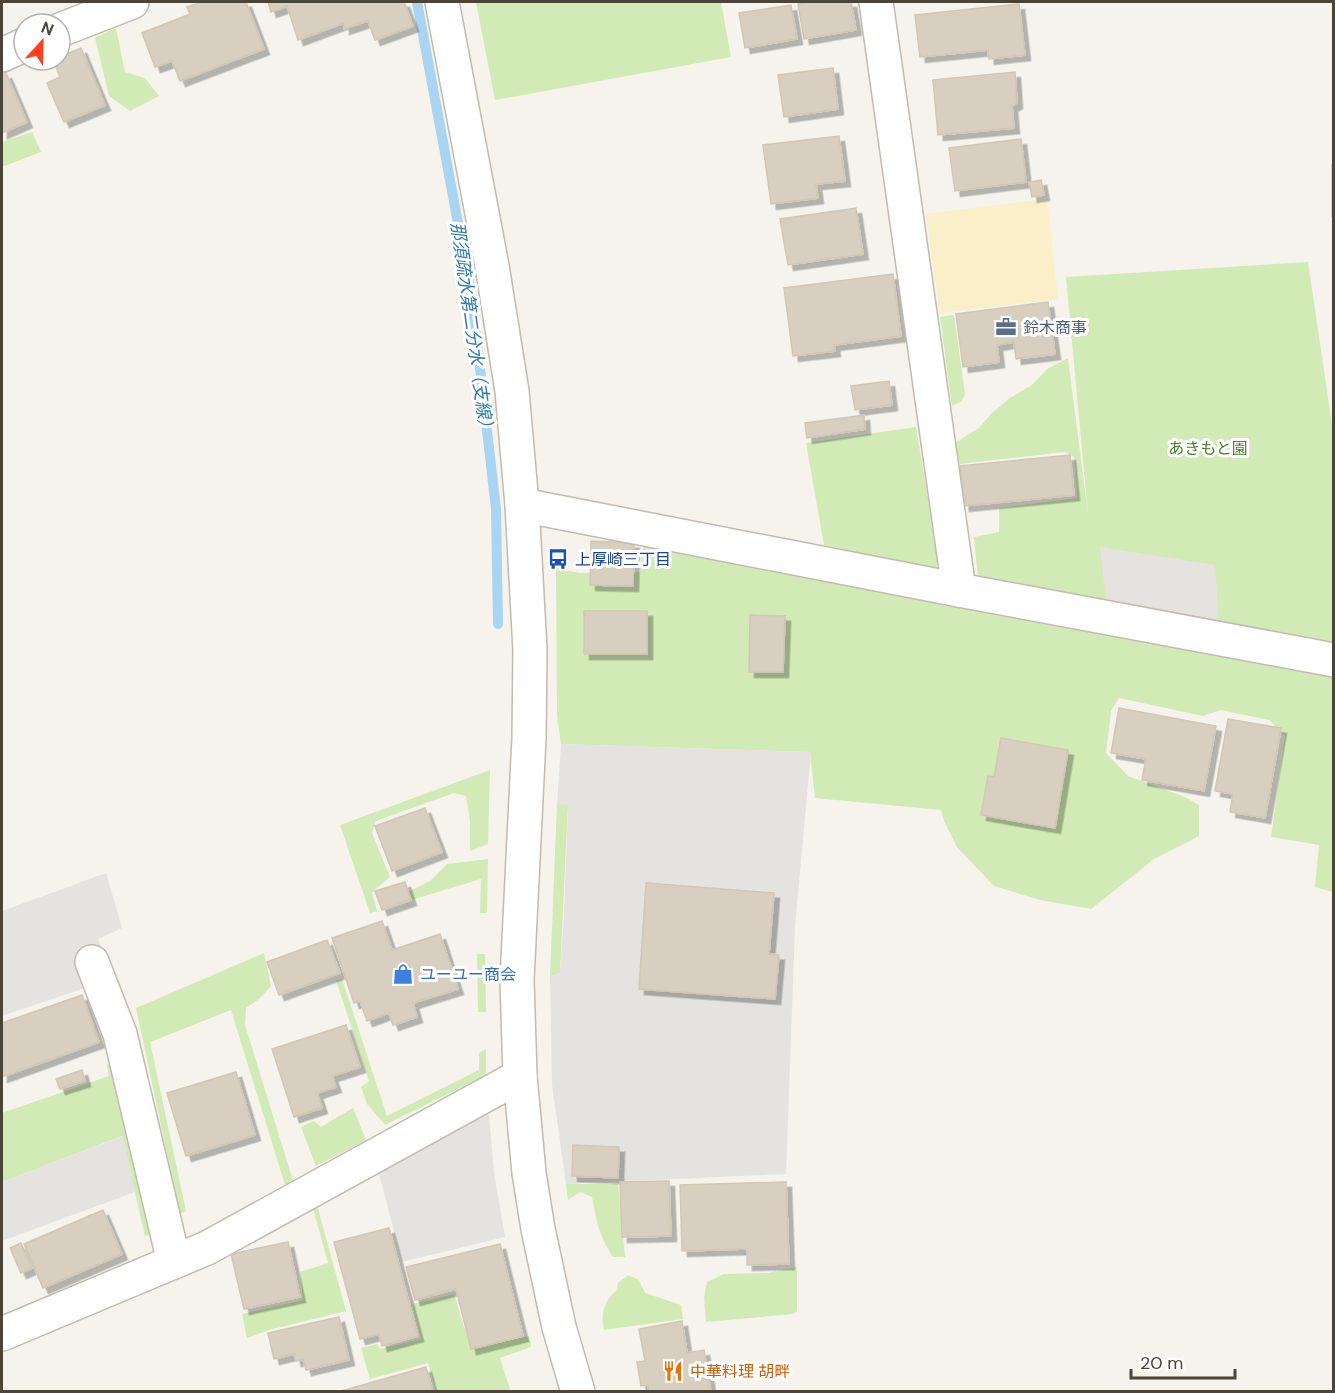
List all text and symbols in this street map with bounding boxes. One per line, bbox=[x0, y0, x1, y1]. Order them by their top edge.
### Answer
north arrow bbox=[12, 12, 72, 72]
text: N bbox=[38, 17, 57, 40]
water label: 那須疏水第二分水（支線） bbox=[445, 220, 499, 438]
office icon: 鈴木商事 bbox=[994, 315, 1018, 339]
place label: 鈴木商事 bbox=[1023, 317, 1087, 338]
park label: あきもと園 bbox=[1168, 438, 1248, 459]
bus stop icon: 上厚崎三丁目 bbox=[546, 547, 570, 571]
place label: 上厚崎三丁目 bbox=[575, 549, 671, 570]
shop icon: ユーユー商会 bbox=[391, 962, 415, 986]
place label: ユーユー商会 bbox=[420, 964, 516, 985]
scale bar bbox=[1131, 1342, 1234, 1380]
text: 20 m bbox=[1140, 1351, 1183, 1375]
restaurant icon: 中華料理 胡畔 bbox=[661, 1359, 685, 1383]
place label: 中華料理 胡畔 bbox=[690, 1361, 790, 1382]

